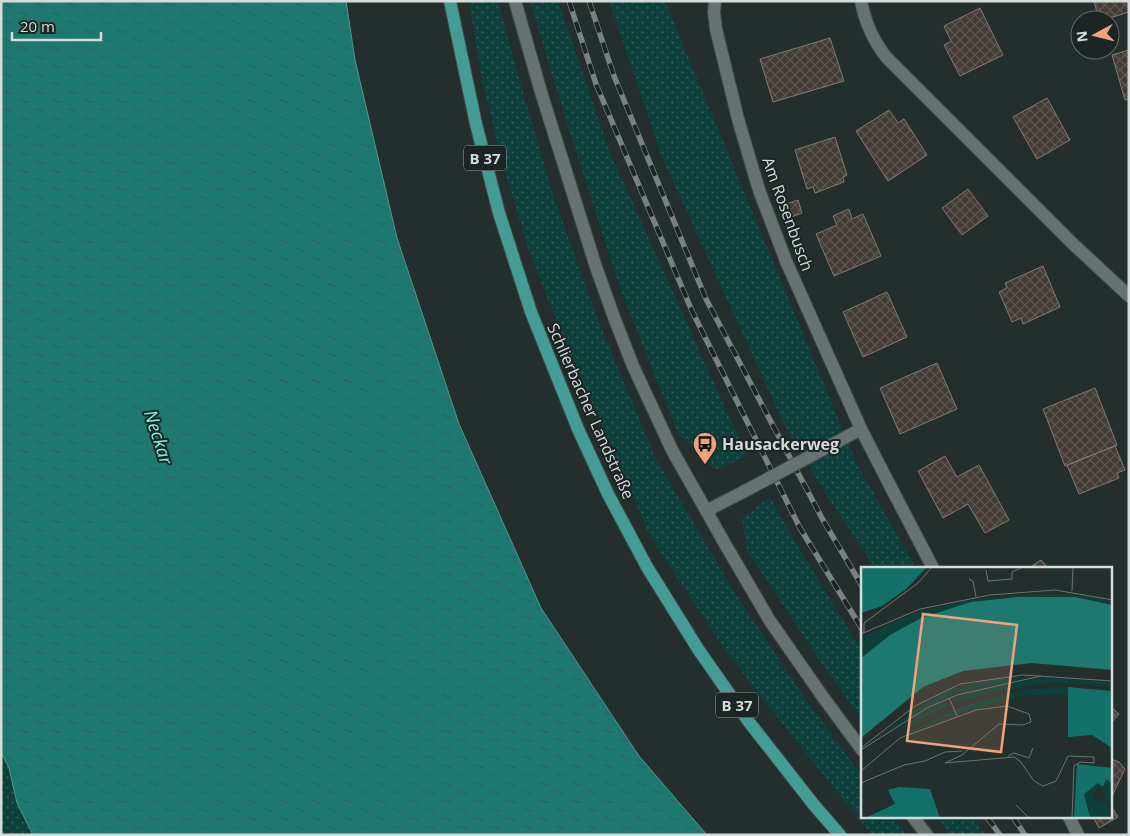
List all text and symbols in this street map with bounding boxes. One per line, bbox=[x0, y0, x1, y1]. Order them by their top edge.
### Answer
scale bar bbox=[12, 10, 101, 42]
north arrow bbox=[1070, 10, 1120, 60]
text: 20 m bbox=[20, 16, 55, 36]
text: N bbox=[1071, 30, 1092, 43]
road number: B 37 bbox=[464, 146, 506, 170]
street label: Am Rosenbusch bbox=[757, 154, 819, 274]
street label: Schlierbacher Landstraße bbox=[542, 320, 640, 502]
water label: Neckar bbox=[139, 407, 179, 468]
bus stop icon: Hausackerweg bbox=[692, 431, 718, 465]
place label: Hausackerweg bbox=[722, 433, 839, 455]
inset map bbox=[861, 567, 1112, 818]
road number: B 37 bbox=[716, 692, 758, 718]

